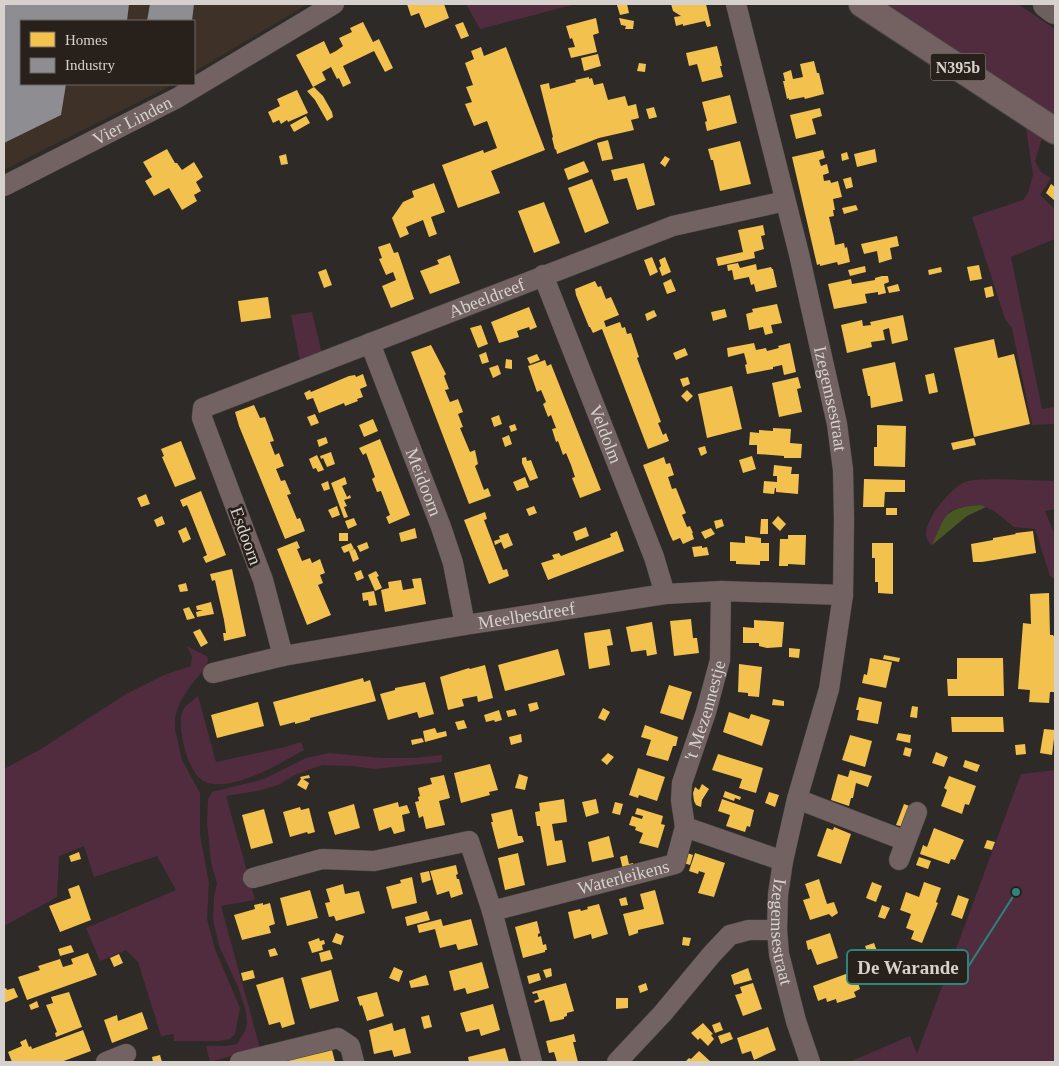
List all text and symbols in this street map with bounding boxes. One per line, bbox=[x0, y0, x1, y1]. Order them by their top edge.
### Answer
legend bbox=[20, 20, 195, 85]
text: Homes bbox=[65, 32, 108, 48]
road number: N395b bbox=[930, 54, 986, 80]
text: Industry bbox=[65, 57, 115, 73]
street label: Vier Linden bbox=[89, 92, 175, 149]
street label: Abeeldreef bbox=[446, 274, 528, 322]
street label: Izegemsestraat bbox=[810, 344, 850, 453]
street label: Veldolm bbox=[585, 402, 626, 466]
street label: Meidoorn bbox=[402, 445, 446, 519]
street label: Esdoorn bbox=[226, 504, 266, 568]
street label: Meelbesdreef bbox=[477, 598, 577, 633]
street label: 't Mezennestje bbox=[680, 658, 729, 763]
street label: Waterleikens bbox=[576, 856, 671, 899]
street label: Izegemsestraat bbox=[767, 877, 796, 987]
callout: De Warande bbox=[847, 950, 968, 984]
text: De Warande bbox=[857, 957, 959, 978]

